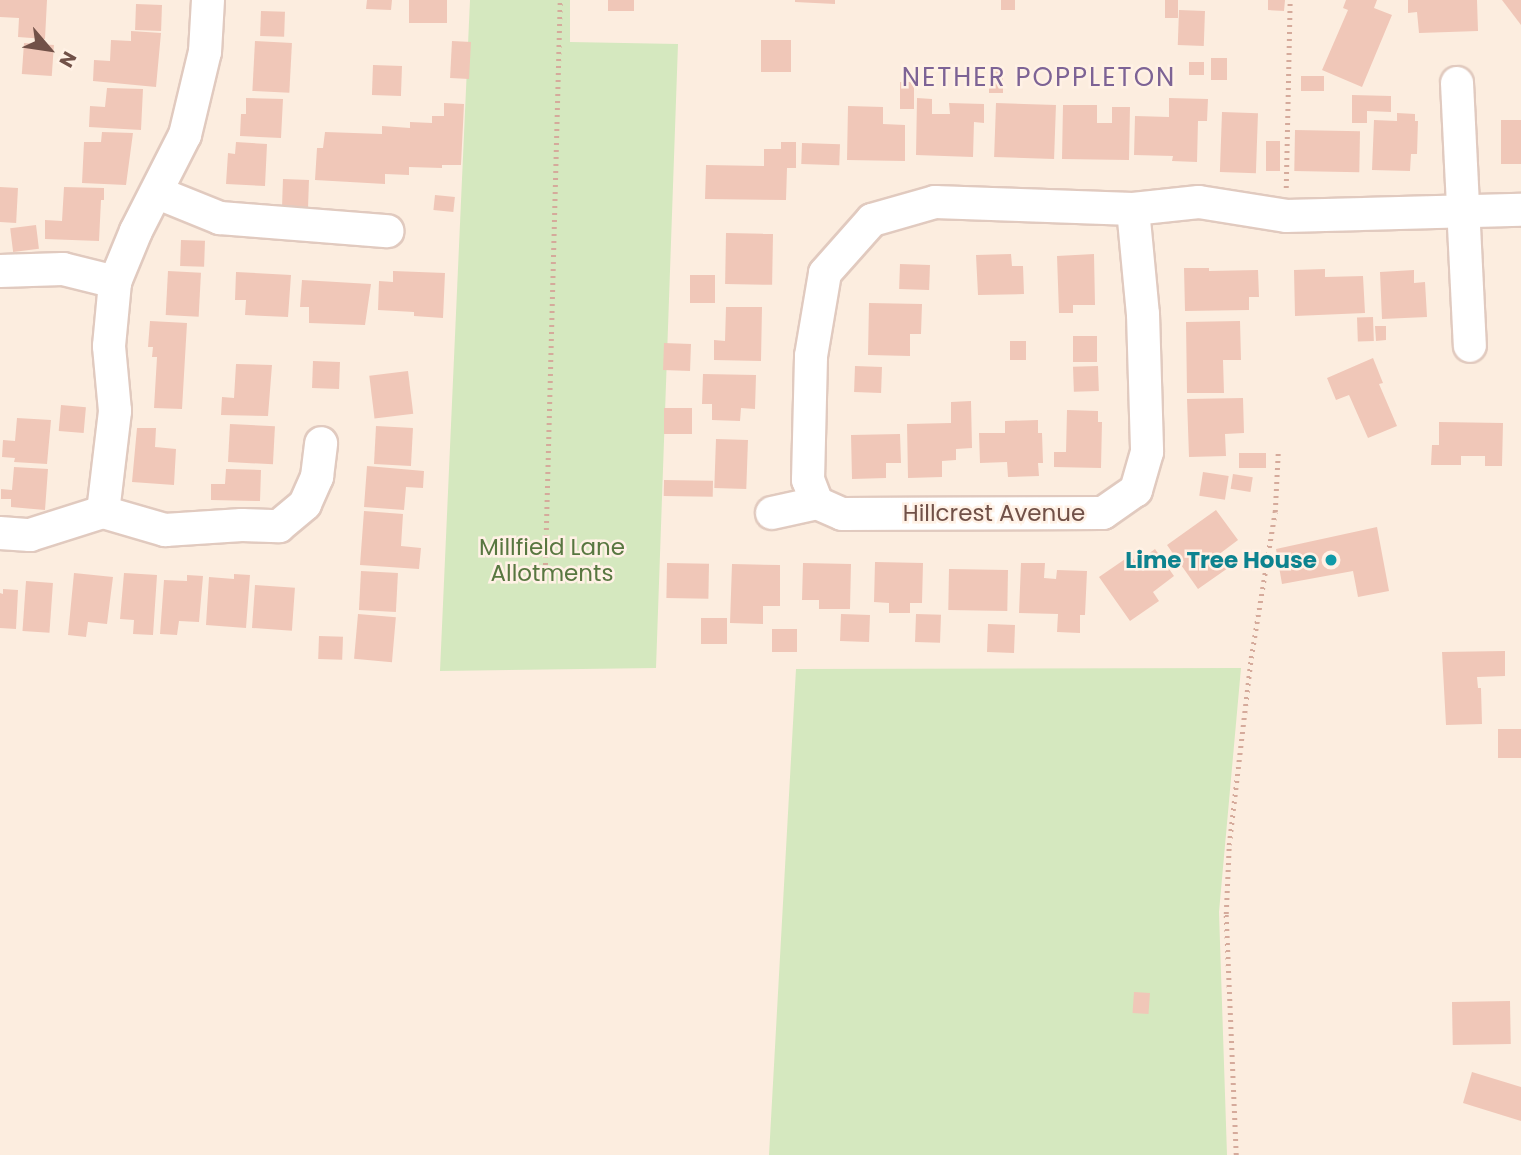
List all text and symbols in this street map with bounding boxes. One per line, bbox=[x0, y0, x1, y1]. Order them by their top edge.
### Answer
north arrow bbox=[14, 14, 84, 84]
text: N bbox=[53, 47, 83, 72]
district label: NETHER POPPLETON bbox=[904, 62, 1174, 94]
street label: Hillcrest Avenue bbox=[903, 499, 1085, 527]
park label: Millfield Lane Allotments bbox=[479, 533, 625, 587]
place label: Lime Tree House bbox=[1125, 546, 1317, 574]
marker: Lime Tree House bbox=[1323, 552, 1339, 568]

